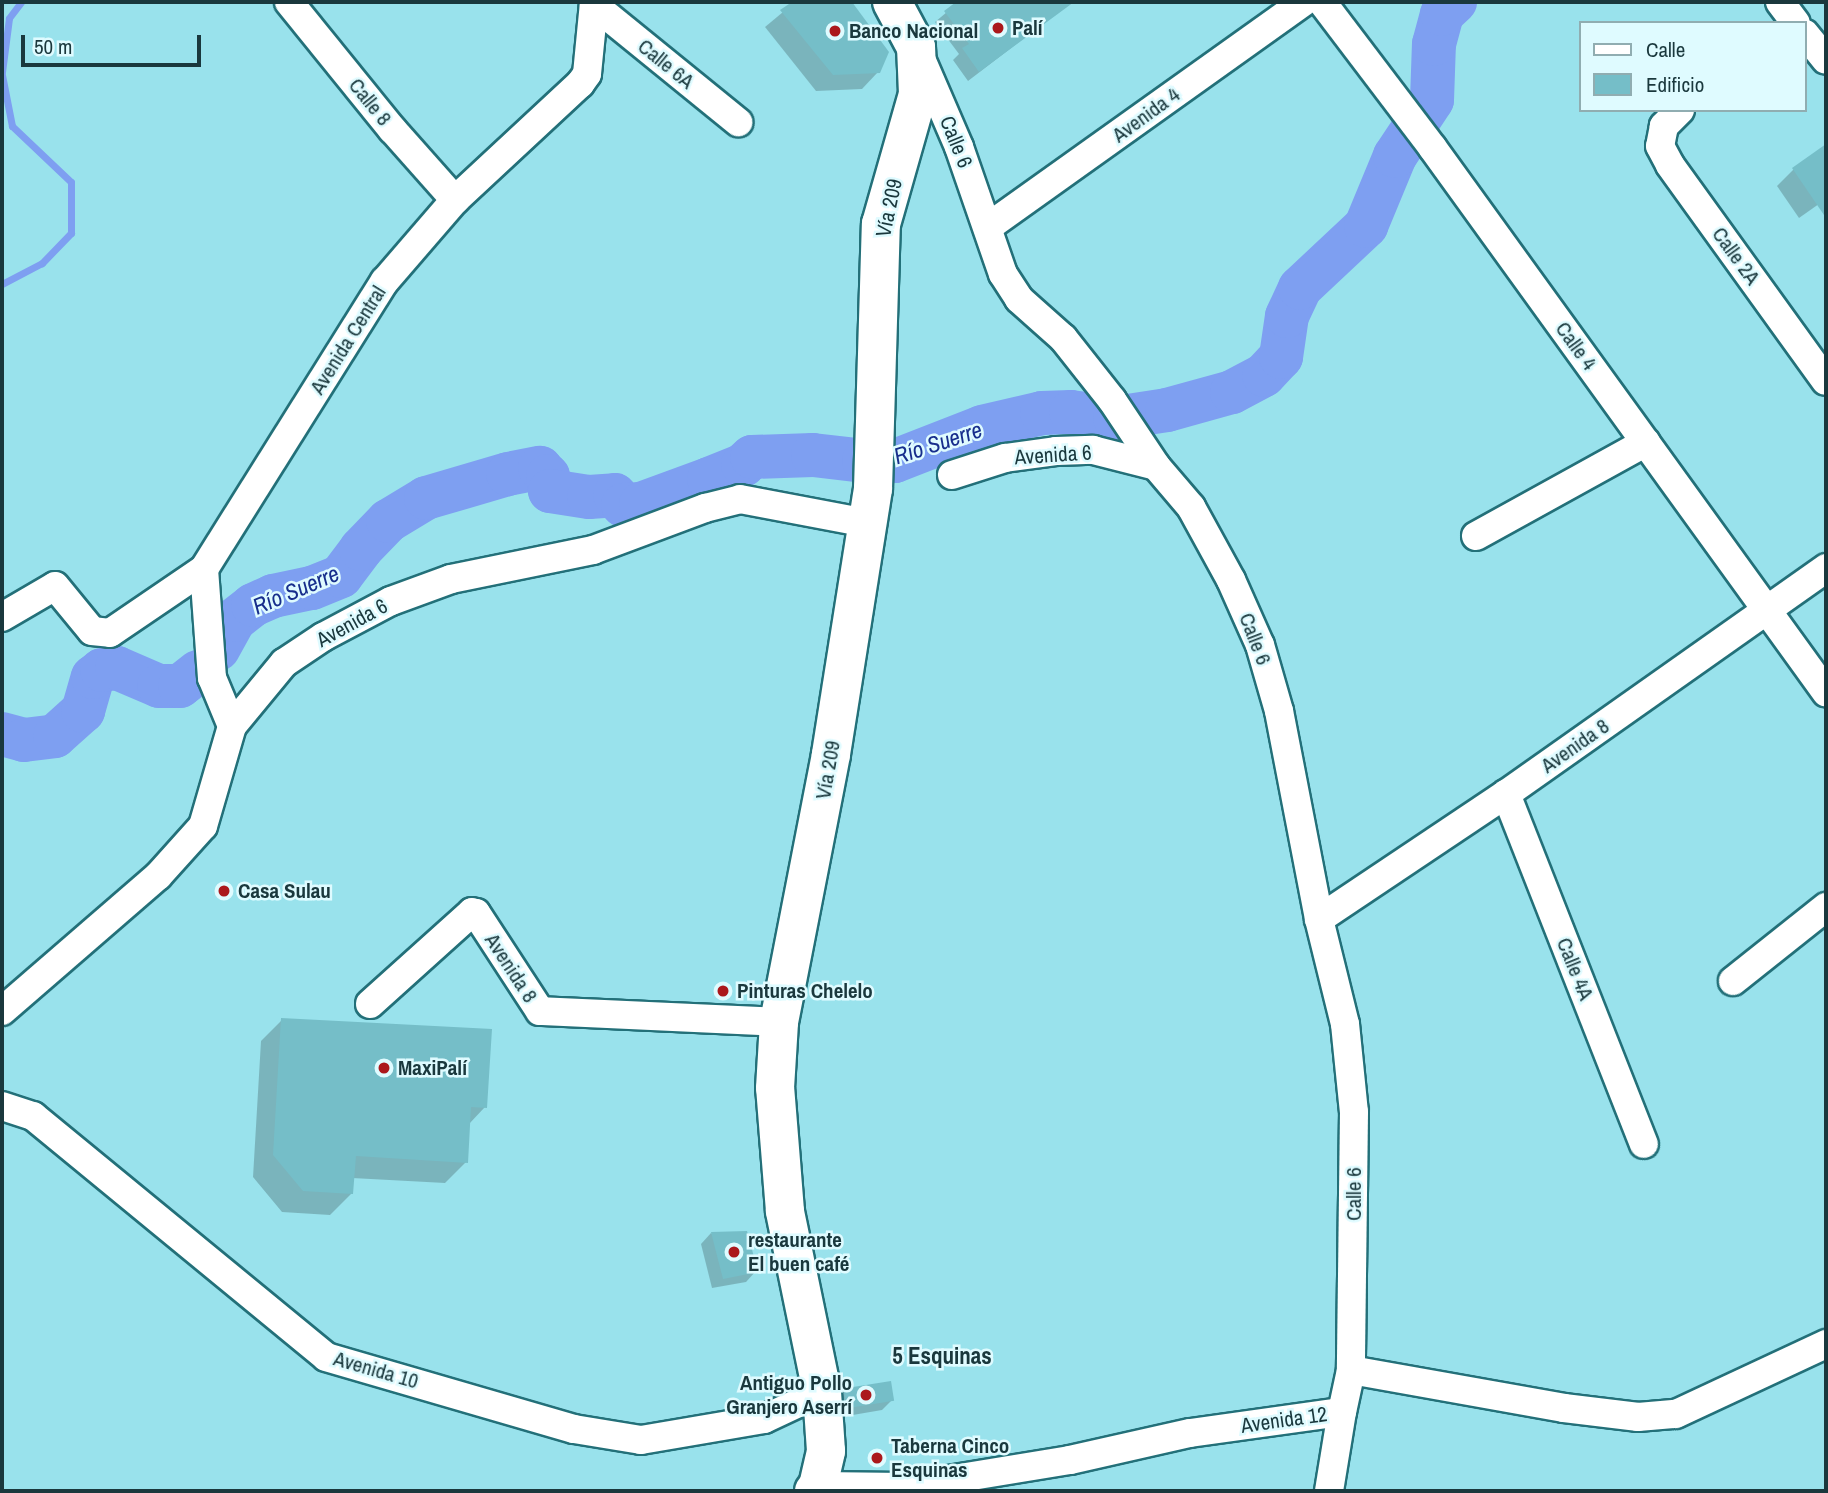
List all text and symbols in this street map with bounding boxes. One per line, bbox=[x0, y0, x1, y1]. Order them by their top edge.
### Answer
place label: Palí bbox=[1012, 15, 1043, 41]
place label: Banco Nacional bbox=[849, 18, 978, 44]
marker: Palí bbox=[990, 20, 1006, 36]
scale bar bbox=[24, 21, 205, 65]
legend bbox=[1580, 21, 1807, 112]
marker: Banco Nacional bbox=[827, 23, 843, 39]
text: 50 m bbox=[34, 32, 72, 61]
street label: Calle 6A bbox=[633, 34, 699, 94]
text: Calle bbox=[1646, 35, 1685, 64]
text: Edificio bbox=[1646, 70, 1704, 99]
street label: Calle 8 bbox=[343, 73, 397, 131]
street label: Avenida 4 bbox=[1107, 82, 1185, 148]
street label: Calle 6 bbox=[934, 112, 978, 172]
street label: Vía 209 bbox=[871, 176, 907, 240]
street label: Calle 2A bbox=[1707, 222, 1765, 290]
street label: Avenida Central bbox=[305, 281, 391, 399]
street label: Calle 4 bbox=[1550, 317, 1602, 375]
water label: Río Suerre bbox=[890, 416, 986, 470]
street label: Avenida 6 bbox=[1014, 440, 1092, 470]
water label: Río Suerre bbox=[249, 559, 343, 621]
street label: Avenida 6 bbox=[312, 593, 392, 653]
street label: Calle 6 bbox=[1234, 609, 1276, 669]
street label: Avenida 8 bbox=[1536, 714, 1614, 778]
street label: Vía 209 bbox=[810, 739, 846, 801]
place label: Casa Sulau bbox=[238, 878, 331, 904]
marker: Casa Sulau bbox=[216, 883, 232, 899]
street label: Avenida 8 bbox=[479, 929, 543, 1007]
street label: Calle 4A bbox=[1551, 934, 1599, 1004]
place label: Pinturas Chelelo bbox=[737, 978, 873, 1004]
marker: Pinturas Chelelo bbox=[715, 983, 731, 999]
place label: MaxiPalí bbox=[398, 1055, 467, 1081]
marker: MaxiPalí bbox=[376, 1060, 392, 1076]
street label: Calle 6 bbox=[1341, 1167, 1367, 1221]
place label: restaurante El buen café bbox=[748, 1227, 849, 1277]
marker: restaurante El buen café bbox=[726, 1244, 742, 1260]
district label: 5 Esquinas bbox=[892, 1342, 992, 1370]
street label: Avenida 10 bbox=[331, 1346, 421, 1394]
place label: Antiguo Pollo Granjero Aserrí bbox=[726, 1370, 852, 1420]
marker: Antiguo Pollo Granjero Aserrí bbox=[858, 1387, 874, 1403]
street label: Avenida 12 bbox=[1239, 1401, 1329, 1439]
place label: Taberna Cinco Esquinas bbox=[891, 1433, 1009, 1483]
marker: Taberna Cinco Esquinas bbox=[869, 1450, 885, 1466]

